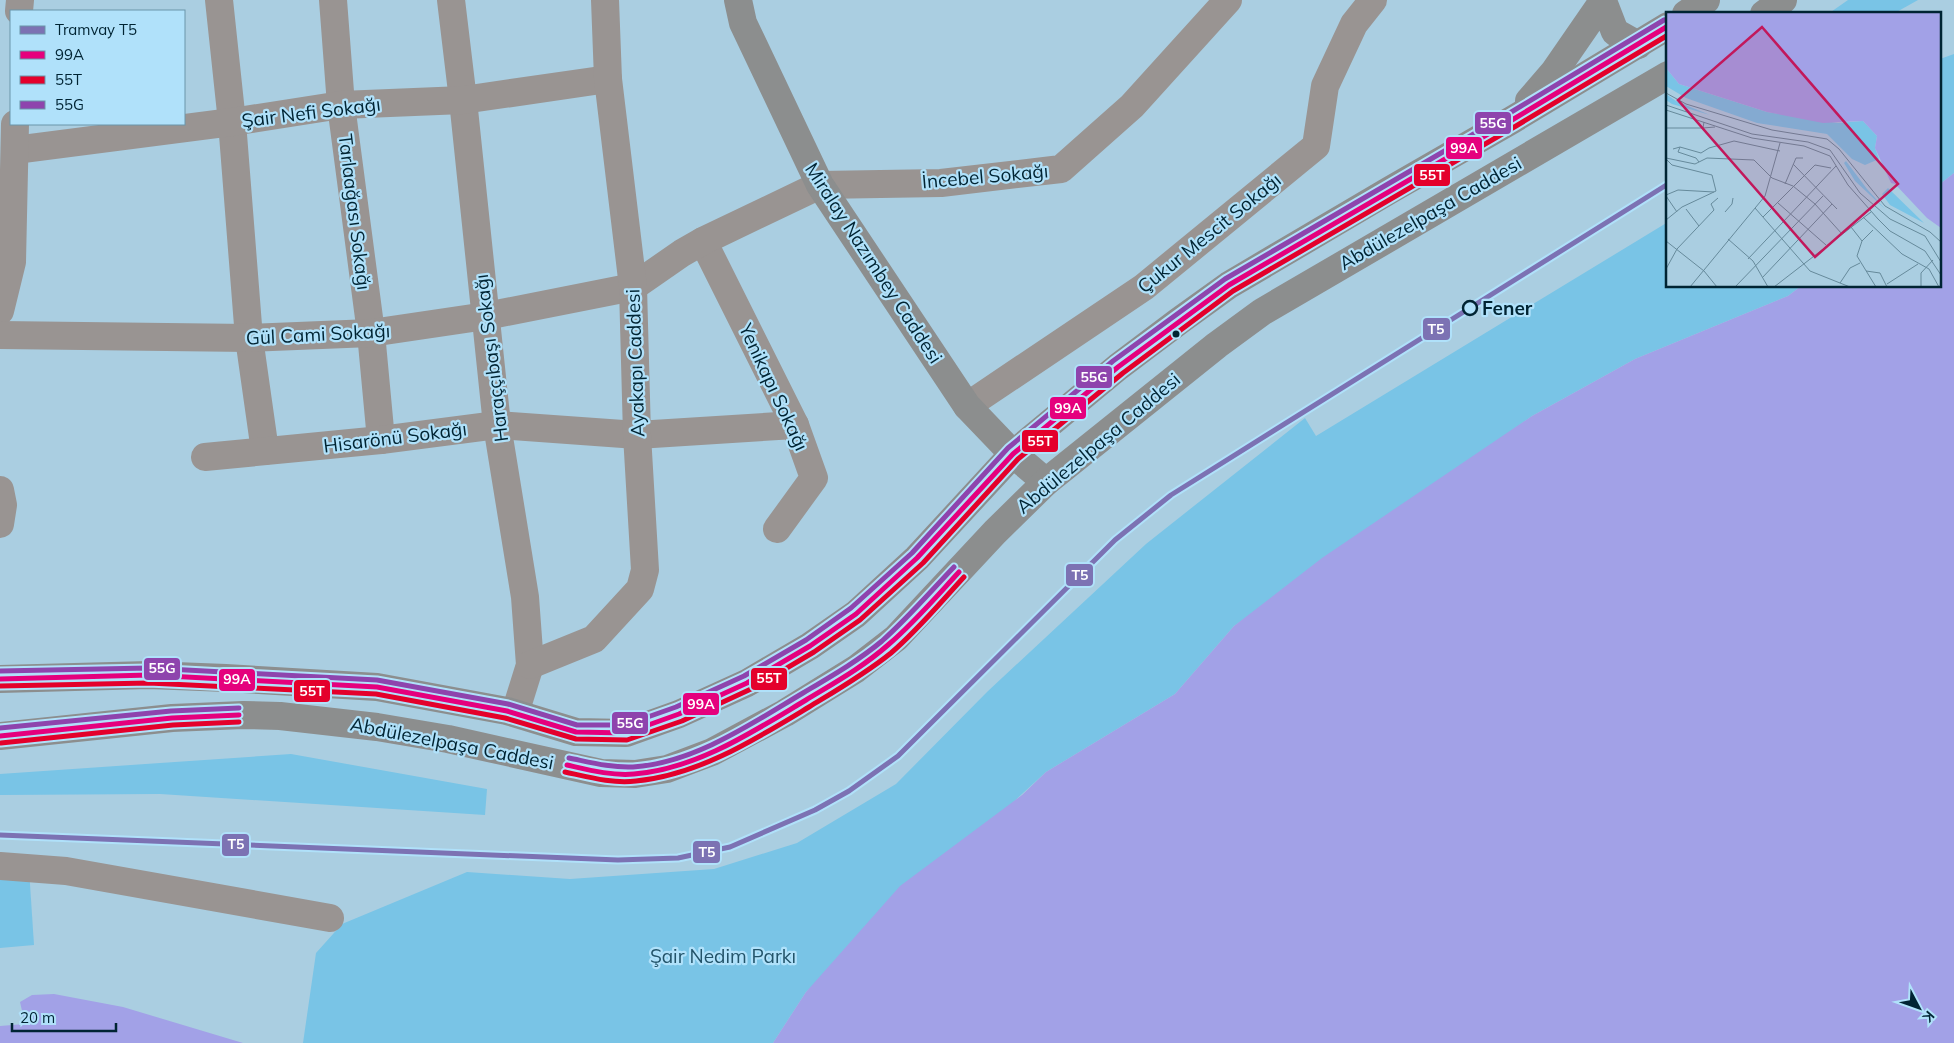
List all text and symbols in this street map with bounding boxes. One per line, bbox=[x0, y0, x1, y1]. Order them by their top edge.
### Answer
legend bbox=[10, 10, 185, 125]
inset map bbox=[1666, 12, 1942, 288]
text: Tramvay T5 bbox=[55, 20, 137, 39]
text: 99A bbox=[55, 45, 84, 64]
text: 55T bbox=[55, 70, 82, 89]
street label: Şair Nefi Sokağı bbox=[240, 92, 382, 132]
text: 55G bbox=[55, 95, 84, 114]
line badge: 55G bbox=[1474, 111, 1512, 135]
text: 55G bbox=[1479, 114, 1507, 132]
street label: Tarlaağası Sokağı bbox=[334, 133, 376, 291]
line badge: 99A bbox=[1445, 136, 1483, 160]
text: 99A bbox=[1450, 139, 1478, 157]
street label: Abdülezelpaşa Caddesi bbox=[1334, 151, 1526, 275]
street label: Miralay Nazımbey Caddesi bbox=[800, 158, 948, 368]
street label: İncebel Sokağı bbox=[921, 159, 1049, 193]
line badge: 55T bbox=[1413, 163, 1451, 187]
text: 55T bbox=[1419, 166, 1445, 184]
street label: Çukur Mescit Sokağı bbox=[1132, 168, 1286, 298]
street label: Haraççıbaşı Sokağı bbox=[469, 273, 513, 443]
street label: Ayakapı Caddesi bbox=[620, 289, 650, 437]
place label: Fener bbox=[1482, 296, 1533, 320]
marker: Fener bbox=[1462, 300, 1478, 316]
line badge: T5 bbox=[1422, 317, 1451, 341]
street label: Gül Cami Sokağı bbox=[245, 318, 391, 350]
street label: Yenikapı Sokağı bbox=[734, 319, 814, 455]
text: T5 bbox=[1427, 320, 1445, 338]
unlabelled marker bbox=[1171, 329, 1181, 339]
line badge: 55G bbox=[1075, 365, 1113, 389]
street label: Abdülezelpaşa Caddesi bbox=[1011, 367, 1185, 519]
text: 55G bbox=[1080, 368, 1108, 386]
line badge: 99A bbox=[1049, 396, 1087, 420]
text: 99A bbox=[1054, 399, 1082, 417]
street label: Hisarönü Sokağı bbox=[322, 416, 468, 458]
line badge: 55T bbox=[1021, 429, 1059, 453]
text: 55T bbox=[1027, 432, 1053, 450]
line badge: T5 bbox=[1065, 563, 1094, 587]
text: T5 bbox=[1071, 566, 1089, 584]
line badge: 55G bbox=[143, 657, 181, 681]
text: 55G bbox=[148, 659, 176, 677]
line badge: 55T bbox=[750, 667, 788, 691]
line badge: 99A bbox=[218, 668, 256, 692]
text: 55T bbox=[756, 669, 782, 687]
text: 99A bbox=[223, 670, 251, 688]
line badge: 55T bbox=[293, 679, 331, 703]
text: 55T bbox=[299, 682, 325, 700]
line badge: 99A bbox=[682, 692, 720, 716]
text: 99A bbox=[687, 695, 715, 713]
street label: Abdülezelpaşa Caddesi bbox=[348, 711, 556, 775]
line badge: 55G bbox=[611, 711, 649, 735]
text: 55G bbox=[616, 714, 644, 732]
line badge: T5 bbox=[221, 833, 250, 857]
text: T5 bbox=[227, 835, 245, 853]
line badge: T5 bbox=[692, 840, 721, 864]
text: T5 bbox=[698, 843, 716, 861]
park label: Şair Nedim Parkı bbox=[650, 944, 796, 968]
north arrow bbox=[1894, 983, 1944, 1033]
scale bar bbox=[12, 1000, 116, 1032]
text: K bbox=[1919, 1007, 1939, 1026]
text: 20 m bbox=[20, 1008, 55, 1027]

